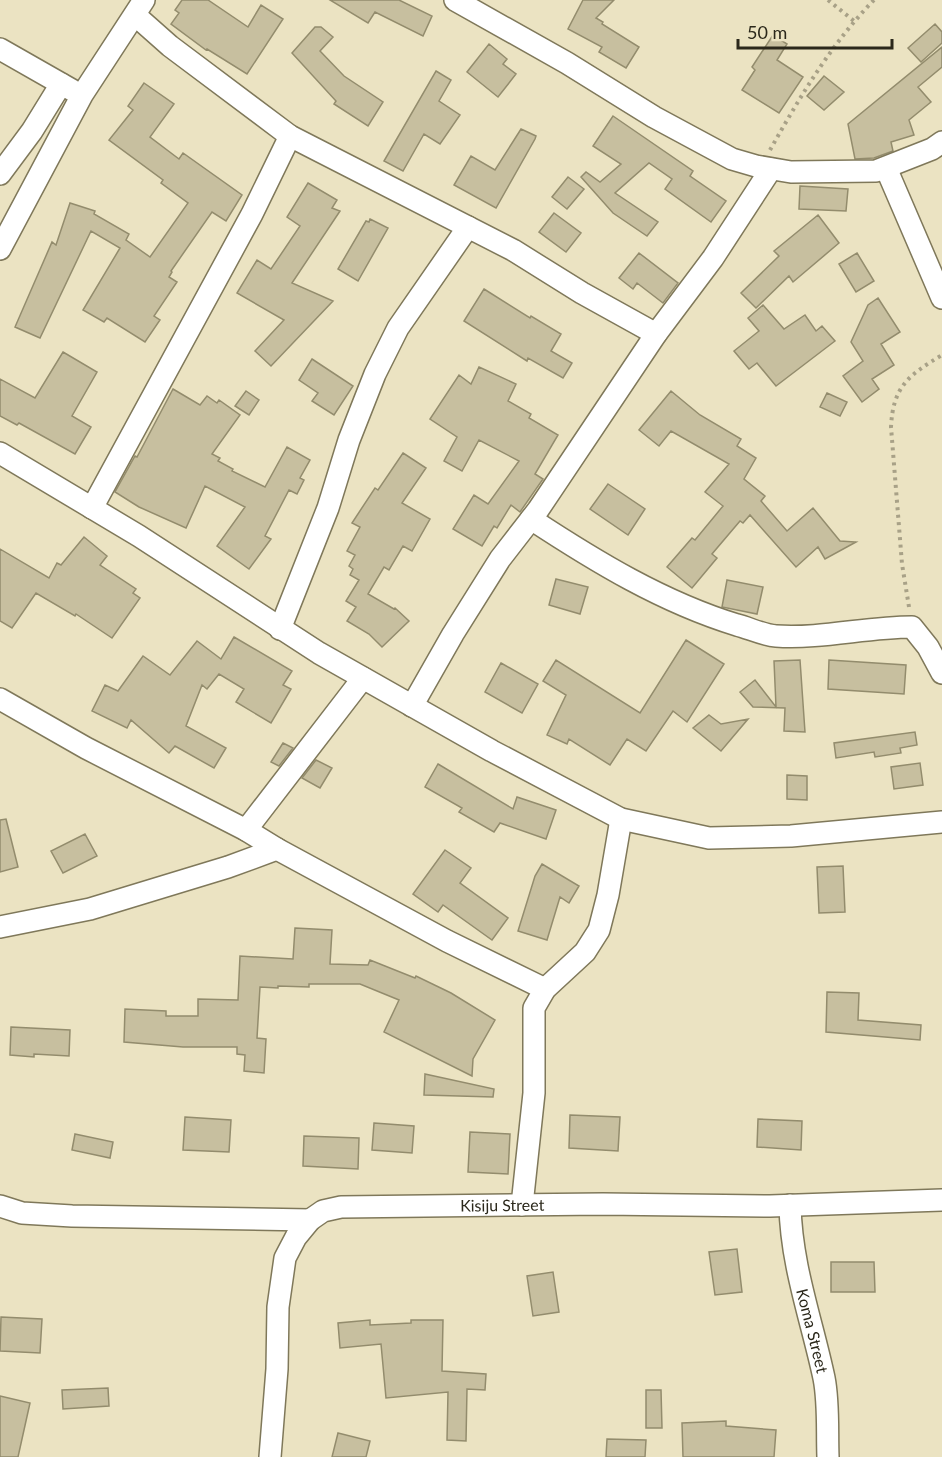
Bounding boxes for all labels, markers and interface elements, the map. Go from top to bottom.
scale bar [738,12,892,50]
text: 50 m [747,21,787,43]
street label: Kisiju Street [460,1195,545,1215]
street label: Koma Street [793,1286,833,1375]

